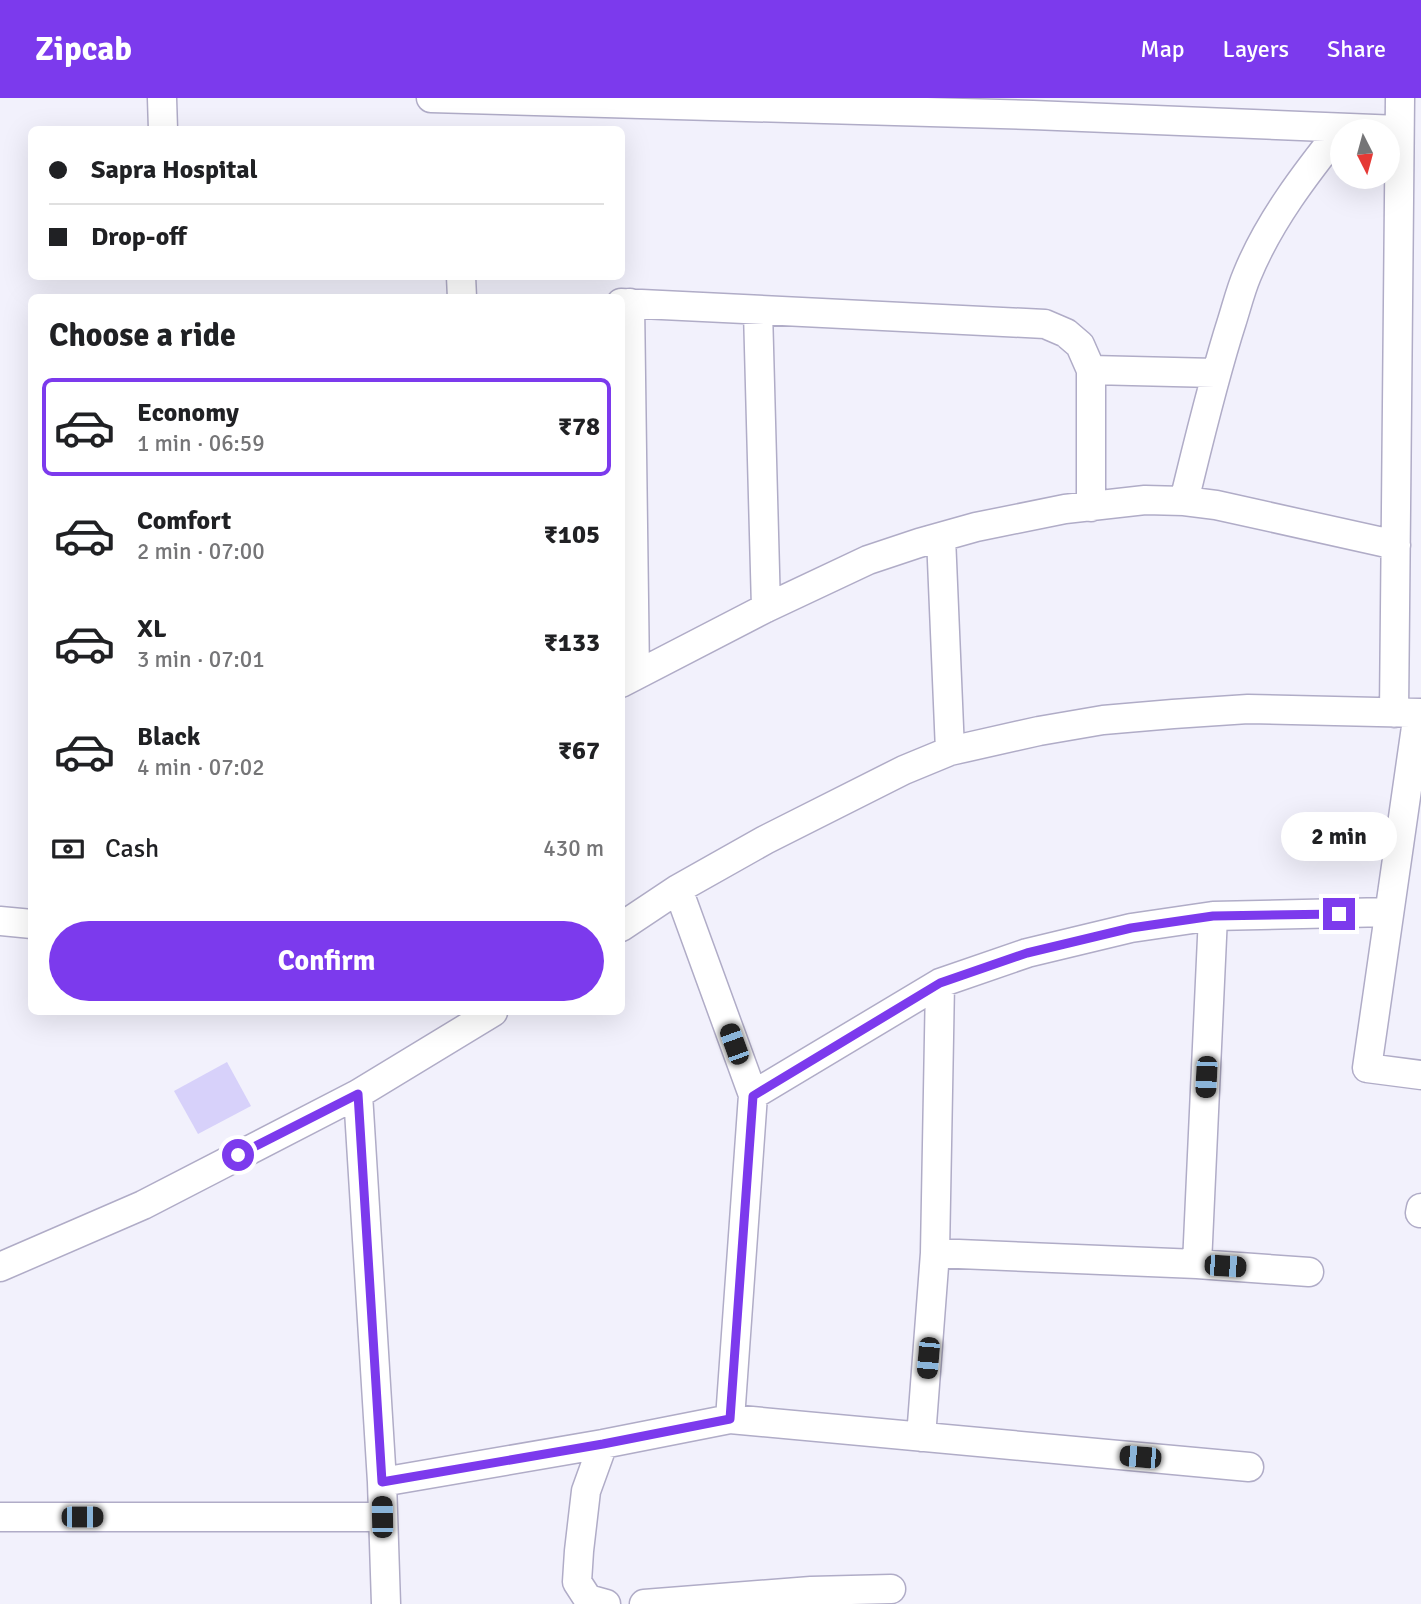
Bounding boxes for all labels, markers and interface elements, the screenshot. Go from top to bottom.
text: Zipcab [35,29,132,70]
text: Map [1140,34,1185,64]
text: Layers [1223,34,1289,64]
text: Share [1327,34,1386,64]
north arrow [1330,119,1400,189]
map controls [1330,119,1400,189]
text: Sapra Hospital [91,154,258,186]
text: Drop-off [91,221,187,253]
text: Choose a ride [49,316,236,355]
icon: car [53,396,116,459]
text: Economy [137,397,239,429]
text: ₹78 [558,411,600,443]
text: 1 min · 06:59 [137,429,265,458]
icon: car [53,504,116,567]
text: Comfort [137,505,231,537]
text: ₹105 [544,519,600,551]
text: 2 min · 07:00 [137,537,265,566]
icon: car [53,612,116,675]
text: XL [137,613,167,645]
text: ₹133 [544,627,600,659]
text: 3 min · 07:01 [137,645,265,674]
icon: car [53,720,116,783]
text: Black [137,721,200,753]
text: ₹67 [558,735,600,767]
text: 4 min · 07:02 [137,753,265,782]
callout: 2 min [1281,812,1397,862]
text: 2 min [1311,822,1367,851]
icon: cash [49,830,87,868]
text: Cash [105,833,159,865]
text: 430 m [543,834,604,863]
route end [1323,898,1355,930]
button: Confirm [49,921,604,1001]
car [717,1021,752,1067]
car [1195,1055,1218,1099]
route start [222,1139,254,1171]
car [1204,1254,1247,1278]
car [916,1336,941,1380]
car [1119,1445,1162,1469]
car [372,1496,393,1538]
car [62,1507,104,1528]

